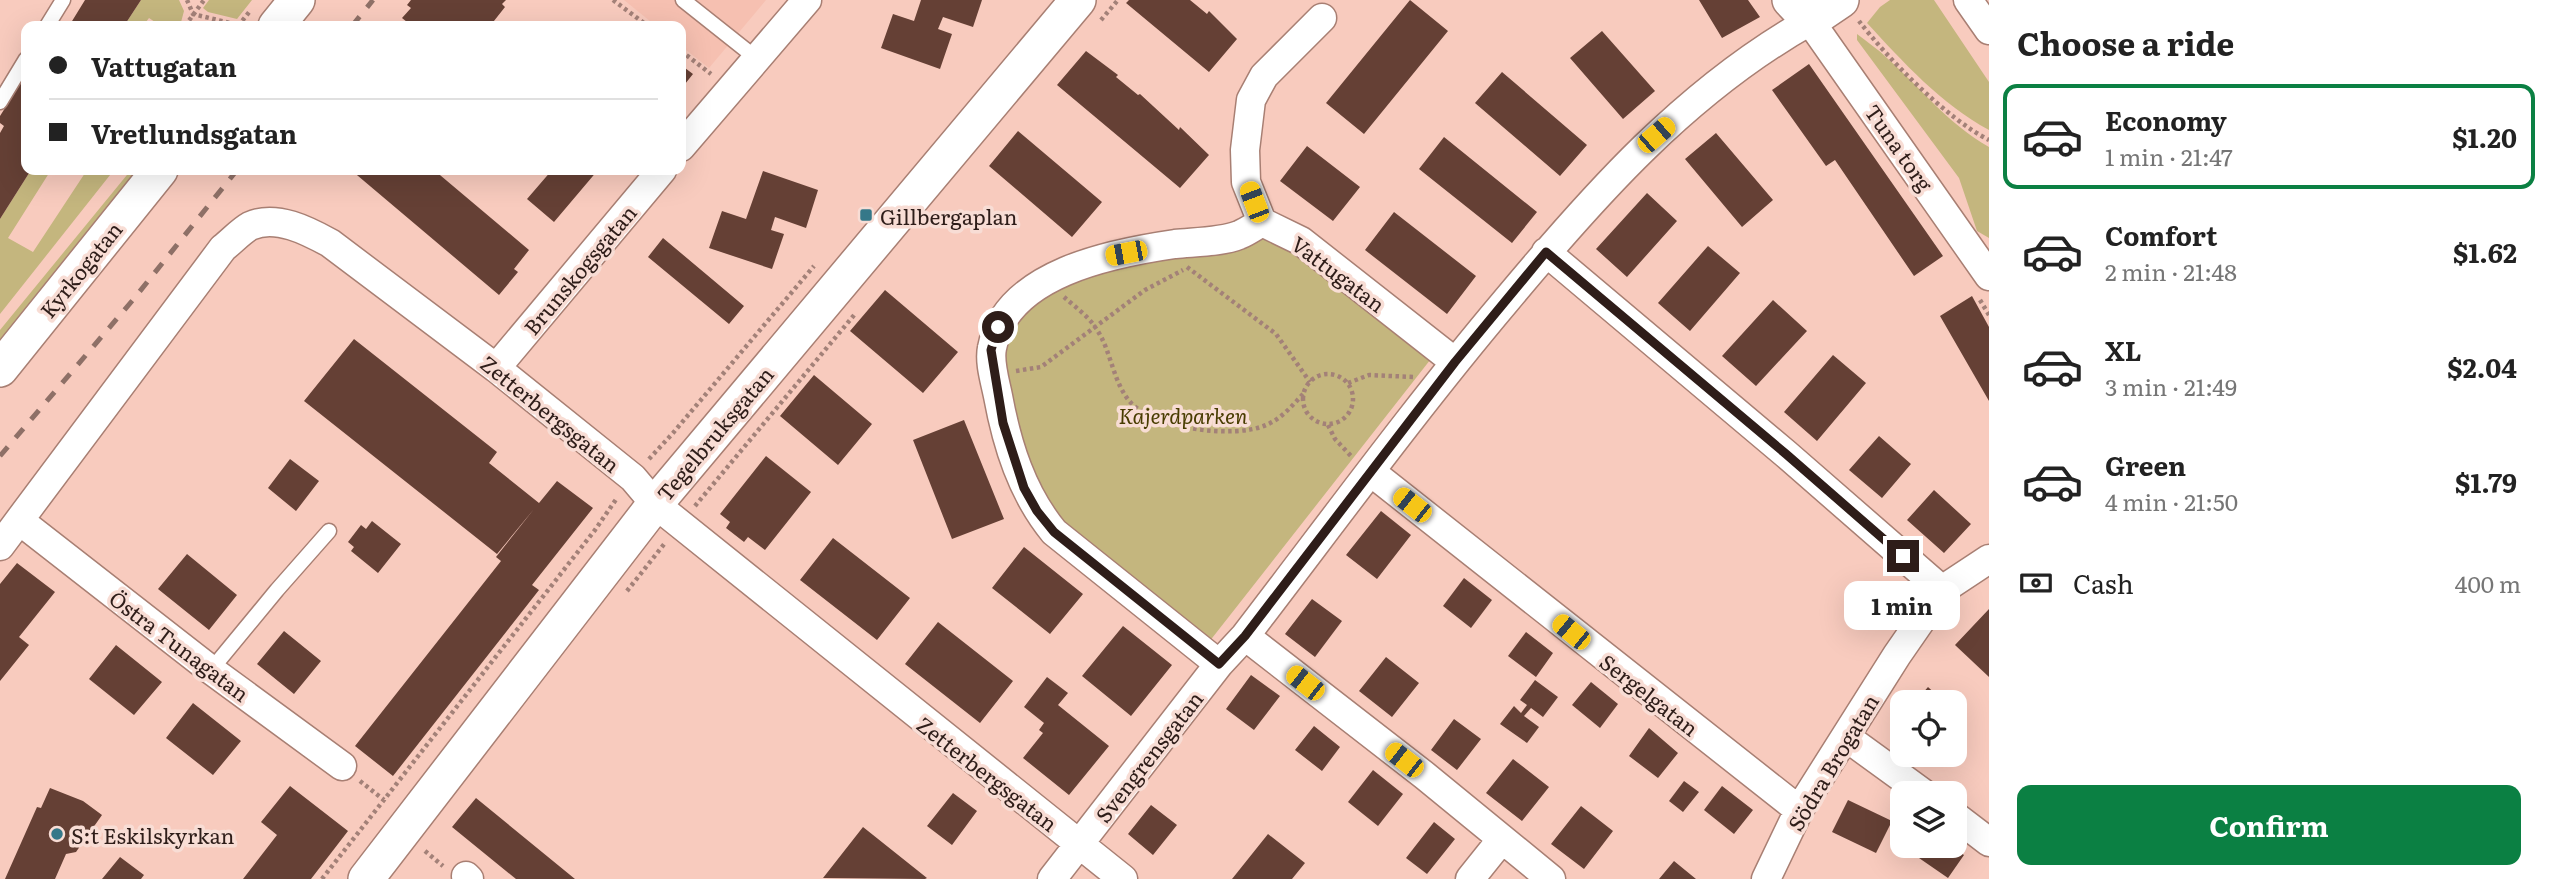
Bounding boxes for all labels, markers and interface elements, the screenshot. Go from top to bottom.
text: Choose a ride [2017,18,2234,66]
text: Vattugatan [91,46,237,85]
street label: Tuna torg [1859,97,1942,197]
text: Economy [2105,100,2227,139]
icon: car [2021,105,2084,168]
text: Vretlundsgatan [91,113,297,152]
car [1634,113,1679,157]
text: $1.20 [2452,117,2517,156]
text: 1 min · 21:47 [2105,139,2233,173]
car [1237,179,1272,225]
street label: Brunskogsgatan [515,197,643,341]
place label: Gillbergaplan [880,200,1018,231]
marker: Gillbergaplan [858,207,874,223]
street label: Kyrkogatan [31,214,129,324]
text: Comfort [2105,215,2217,254]
icon: car [2021,220,2084,283]
street label: Vattugatan [1286,227,1392,319]
text: $1.62 [2453,232,2517,271]
car [1104,239,1149,267]
text: 2 min · 21:48 [2105,254,2237,288]
route start [982,311,1014,343]
text: XL [2105,330,2142,369]
icon: car [2021,335,2084,398]
street label: Zetterbergsgatan [475,347,627,479]
text: $2.04 [2447,347,2517,386]
street label: Tegelbruksgatan [648,359,780,507]
text: 3 min · 21:49 [2105,369,2237,403]
park label: Kajerdparken [1119,399,1248,430]
text: Green [2105,445,2186,484]
icon: car [2021,450,2084,513]
text: $1.79 [2455,462,2517,501]
car [1389,484,1436,526]
text: 4 min · 21:50 [2105,484,2238,518]
route end [1887,540,1919,572]
text: Cash [2073,563,2134,602]
icon: cash [2017,564,2055,602]
text: 400 m [2455,566,2521,600]
callout: 1 min [1845,580,1961,630]
street label: Östra Tunagatan [104,582,256,708]
text: 1 min [1871,588,1933,622]
car [1549,611,1594,653]
street label: Sergelgatan [1594,646,1706,742]
car [1282,662,1329,704]
street label: Svengrensgatan [1087,684,1209,828]
street label: Södra Brogatan [1779,688,1885,836]
map controls [1890,690,1967,858]
button: locate [1890,690,1967,767]
street label: Zetterbergsgatan [911,708,1065,838]
car [1381,739,1428,781]
button: layers [1890,781,1967,858]
button: Confirm [2017,785,2521,865]
place label: S:t Eskilskyrkan [71,819,235,850]
marker: S:t Eskilskyrkan [49,826,65,842]

